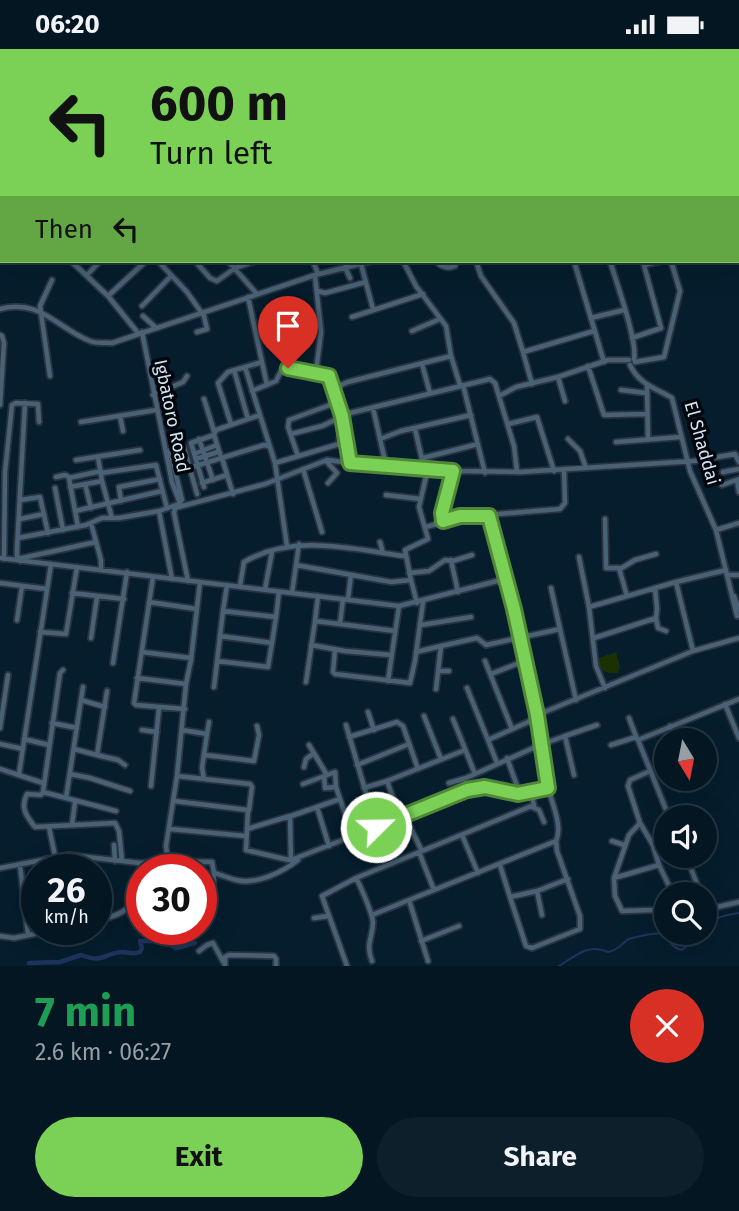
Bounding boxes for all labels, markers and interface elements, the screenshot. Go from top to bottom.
text: 06:20 [35,9,100,40]
text: 600 m [150,74,288,133]
icon: left [35,77,126,168]
text: Turn left [150,134,272,172]
icon: left [107,210,145,248]
text: Then [35,214,93,245]
pin [258,296,318,368]
icon: arrive [269,307,307,345]
street label: Igbatoro Road [149,358,195,474]
street label: El Shaddai [680,399,724,487]
north arrow [654,728,718,791]
map controls [654,728,717,945]
position arrow [339,790,413,864]
button: sound [654,805,717,868]
speed limit sign: 30 [126,854,217,945]
text: 26 [48,869,85,911]
button: search [654,882,717,945]
text: km/h [44,906,89,928]
text: 7 min [35,987,136,1037]
button: close [630,989,704,1063]
text: 2.6 km · 06:27 [35,1038,171,1066]
button: Exit [35,1117,363,1197]
button: Share [377,1117,704,1197]

